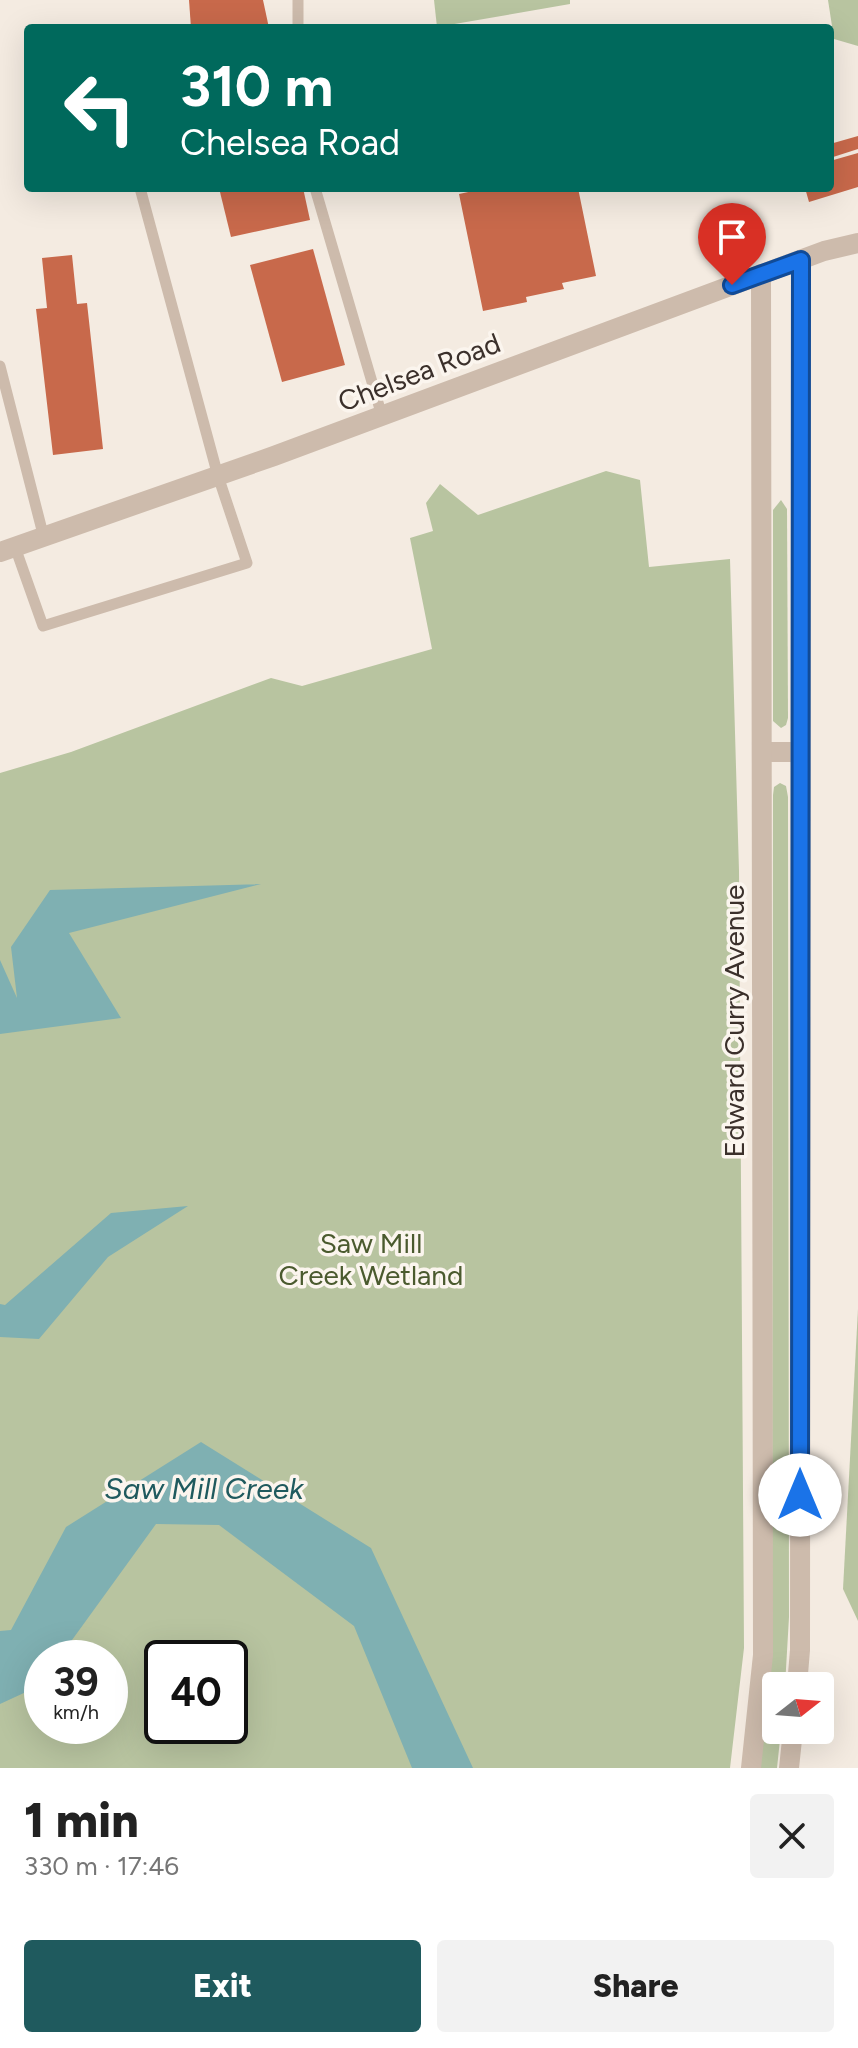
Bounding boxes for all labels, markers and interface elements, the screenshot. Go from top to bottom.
text: 310 m [180,53,333,120]
icon: left [48,56,152,160]
text: Chelsea Road [180,121,400,164]
pin [698,203,766,285]
icon: arrive [710,215,754,259]
street label: Chelsea Road [333,325,505,419]
street label: Edward Curry Avenue [717,885,751,1157]
park label: Saw Mill Creek Wetland [279,1226,463,1292]
position arrow [758,1453,842,1537]
water label: Saw Mill Creek [104,1470,305,1507]
speed limit sign: 40 [144,1640,248,1744]
text: 39 [53,1658,99,1706]
north arrow [762,1672,834,1744]
map controls [762,1672,834,1744]
text: km/h [53,1700,99,1724]
text: 1 min [24,1791,139,1849]
button: close [750,1794,834,1878]
text: 330 m · 17:46 [24,1850,179,1882]
button: Exit [24,1940,421,2032]
button: Share [437,1940,834,2032]

